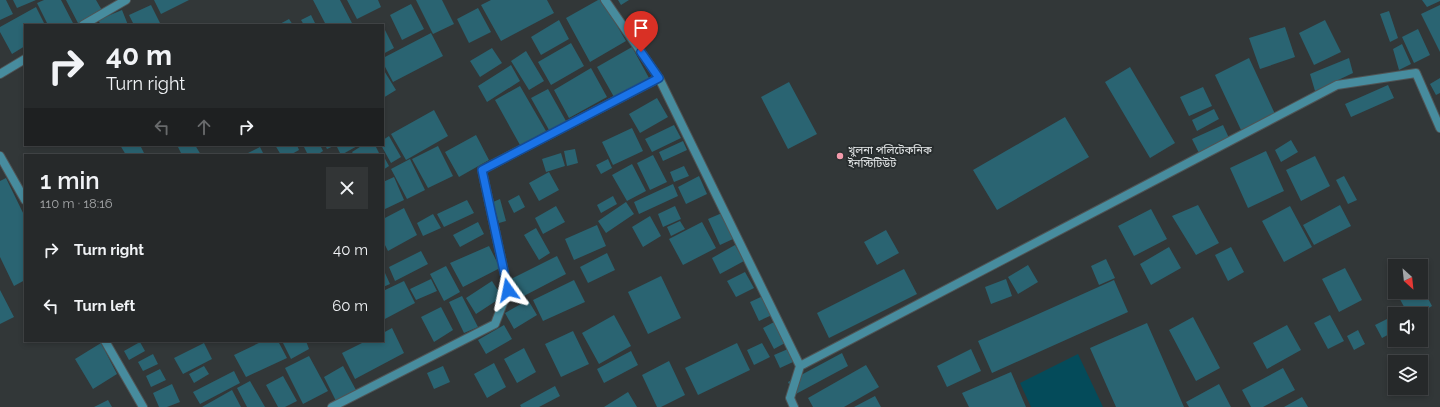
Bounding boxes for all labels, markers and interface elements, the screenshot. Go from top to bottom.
pin [624,11,658,52]
icon: arrive [630,17,652,39]
text: 40 m [106,39,172,72]
icon: right [40,40,92,92]
text: Turn right [106,73,185,94]
icon: left [151,116,173,138]
icon: ahead [193,116,215,138]
icon: right [235,116,257,138]
place label: খুলনা পলিটেকনিক ইনস্টিটিউট [847,144,932,170]
marker: খুলনা পলিটেকনিক ইনস্টিটিউট [835,151,845,161]
text: 1 min [40,166,100,195]
button: close [326,167,368,209]
text: 110 m · 18:16 [40,196,113,211]
icon: right [40,239,62,261]
text: Turn right [74,241,144,259]
text: 40 m [333,241,368,259]
north arrow [1388,259,1428,299]
map controls [1388,259,1428,395]
position arrow [487,269,529,311]
icon: left [40,295,62,317]
text: Turn left [74,297,135,315]
text: 60 m [332,297,368,315]
button: sound [1388,307,1428,347]
button: layers [1388,355,1428,395]

